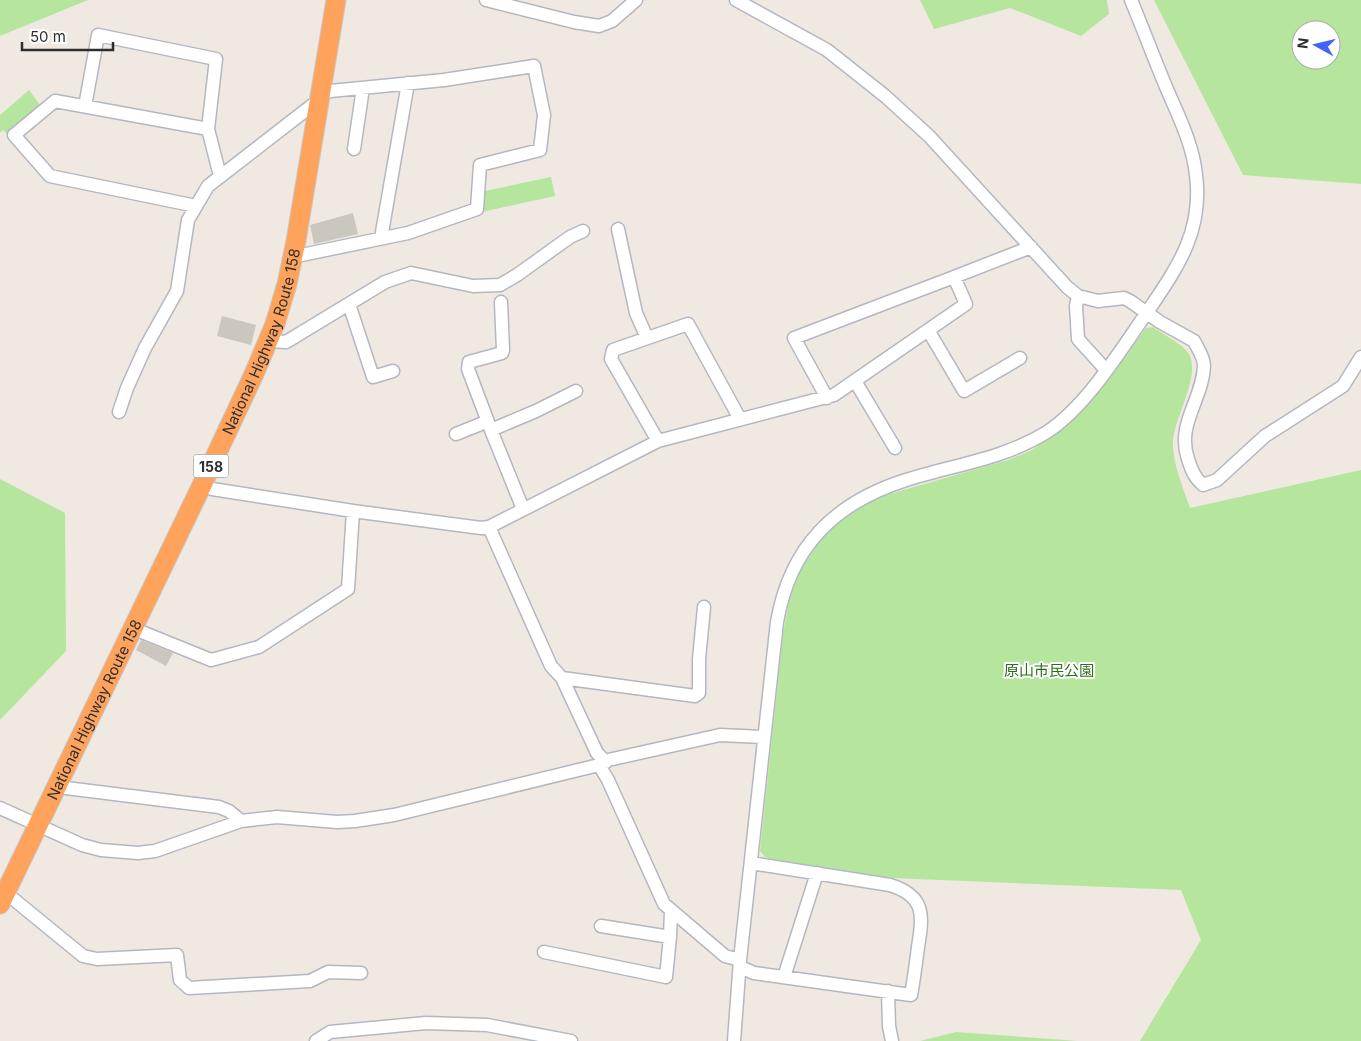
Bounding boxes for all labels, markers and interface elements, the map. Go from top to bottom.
scale bar [22,20,114,52]
north arrow [1291,20,1341,70]
text: 50 m [30,27,66,46]
text: N [1293,37,1312,50]
street label: National Highway Route 158 [218,247,304,438]
road number: 158 [194,454,228,478]
street label: National Highway Route 158 [42,616,145,803]
park label: 原山市民公園 [1004,661,1094,680]

